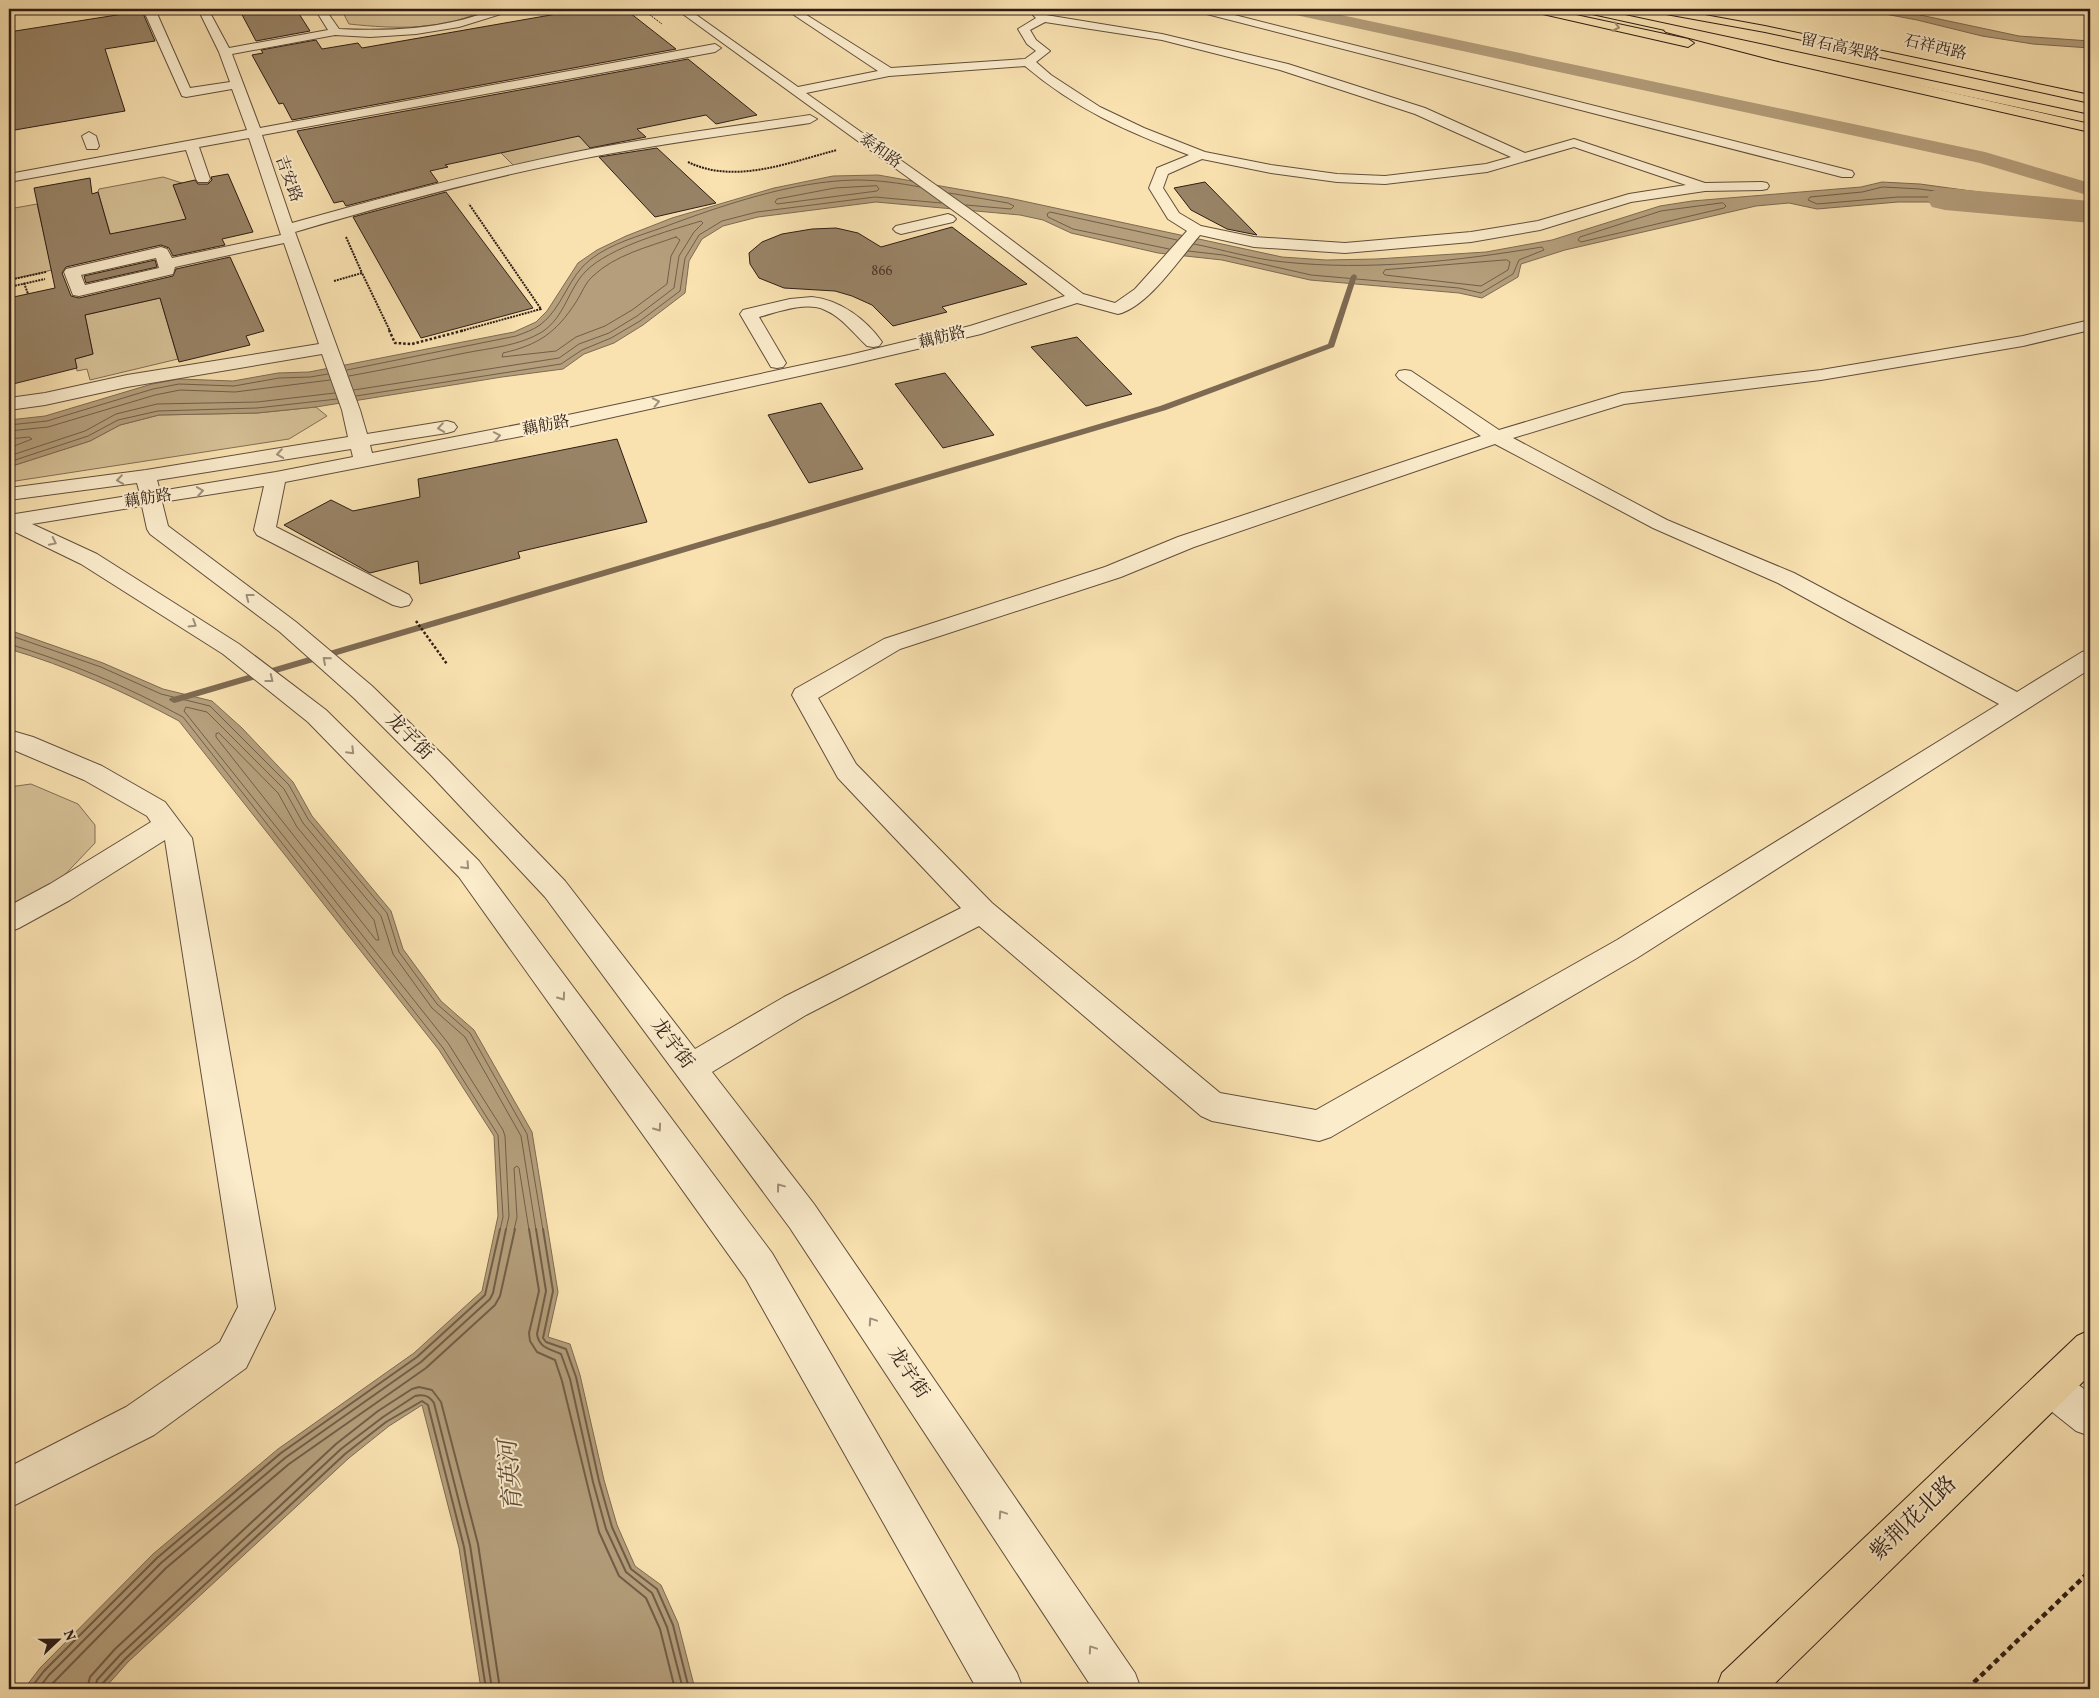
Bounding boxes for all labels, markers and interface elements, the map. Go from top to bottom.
one-way arrow [1611,21,1620,32]
street label: 留石高架路 [1799,29,1881,67]
street label: 石祥西路 [1901,30,1969,66]
street label: 泰和路 [854,128,906,174]
street label: 吉安路 [269,153,307,205]
house number: 866 [871,262,893,281]
street label: 藕舫路 [916,322,968,354]
one-way arrow [652,397,661,408]
street label: 藕舫路 [520,411,572,441]
one-way arrow [436,423,445,433]
one-way arrow [493,431,502,441]
one-way arrow [276,449,285,459]
one-way arrow [115,474,124,484]
street label: 藕舫路 [123,484,173,514]
one-way arrow [195,486,204,496]
one-way arrow [48,536,57,546]
one-way arrow [246,595,255,603]
one-way arrow [187,618,196,627]
one-way arrow [322,657,331,666]
one-way arrow [264,674,273,682]
street label: 龙宇街 [380,708,438,766]
one-way arrow [345,745,354,754]
one-way arrow [460,861,469,870]
one-way arrow [556,991,565,1001]
street label: 龙宇街 [644,1013,700,1075]
one-way arrow [652,1122,661,1132]
one-way arrow [777,1183,786,1193]
one-way arrow [869,1317,879,1326]
street label: 龙宇街 [881,1342,935,1404]
water label: 育英河 [492,1435,532,1513]
street label: 紫荆花北路 [1864,1470,1964,1568]
one-way arrow [999,1510,1008,1519]
north arrow [32,1616,82,1666]
text: N [58,1627,79,1644]
one-way arrow [1089,1645,1098,1654]

